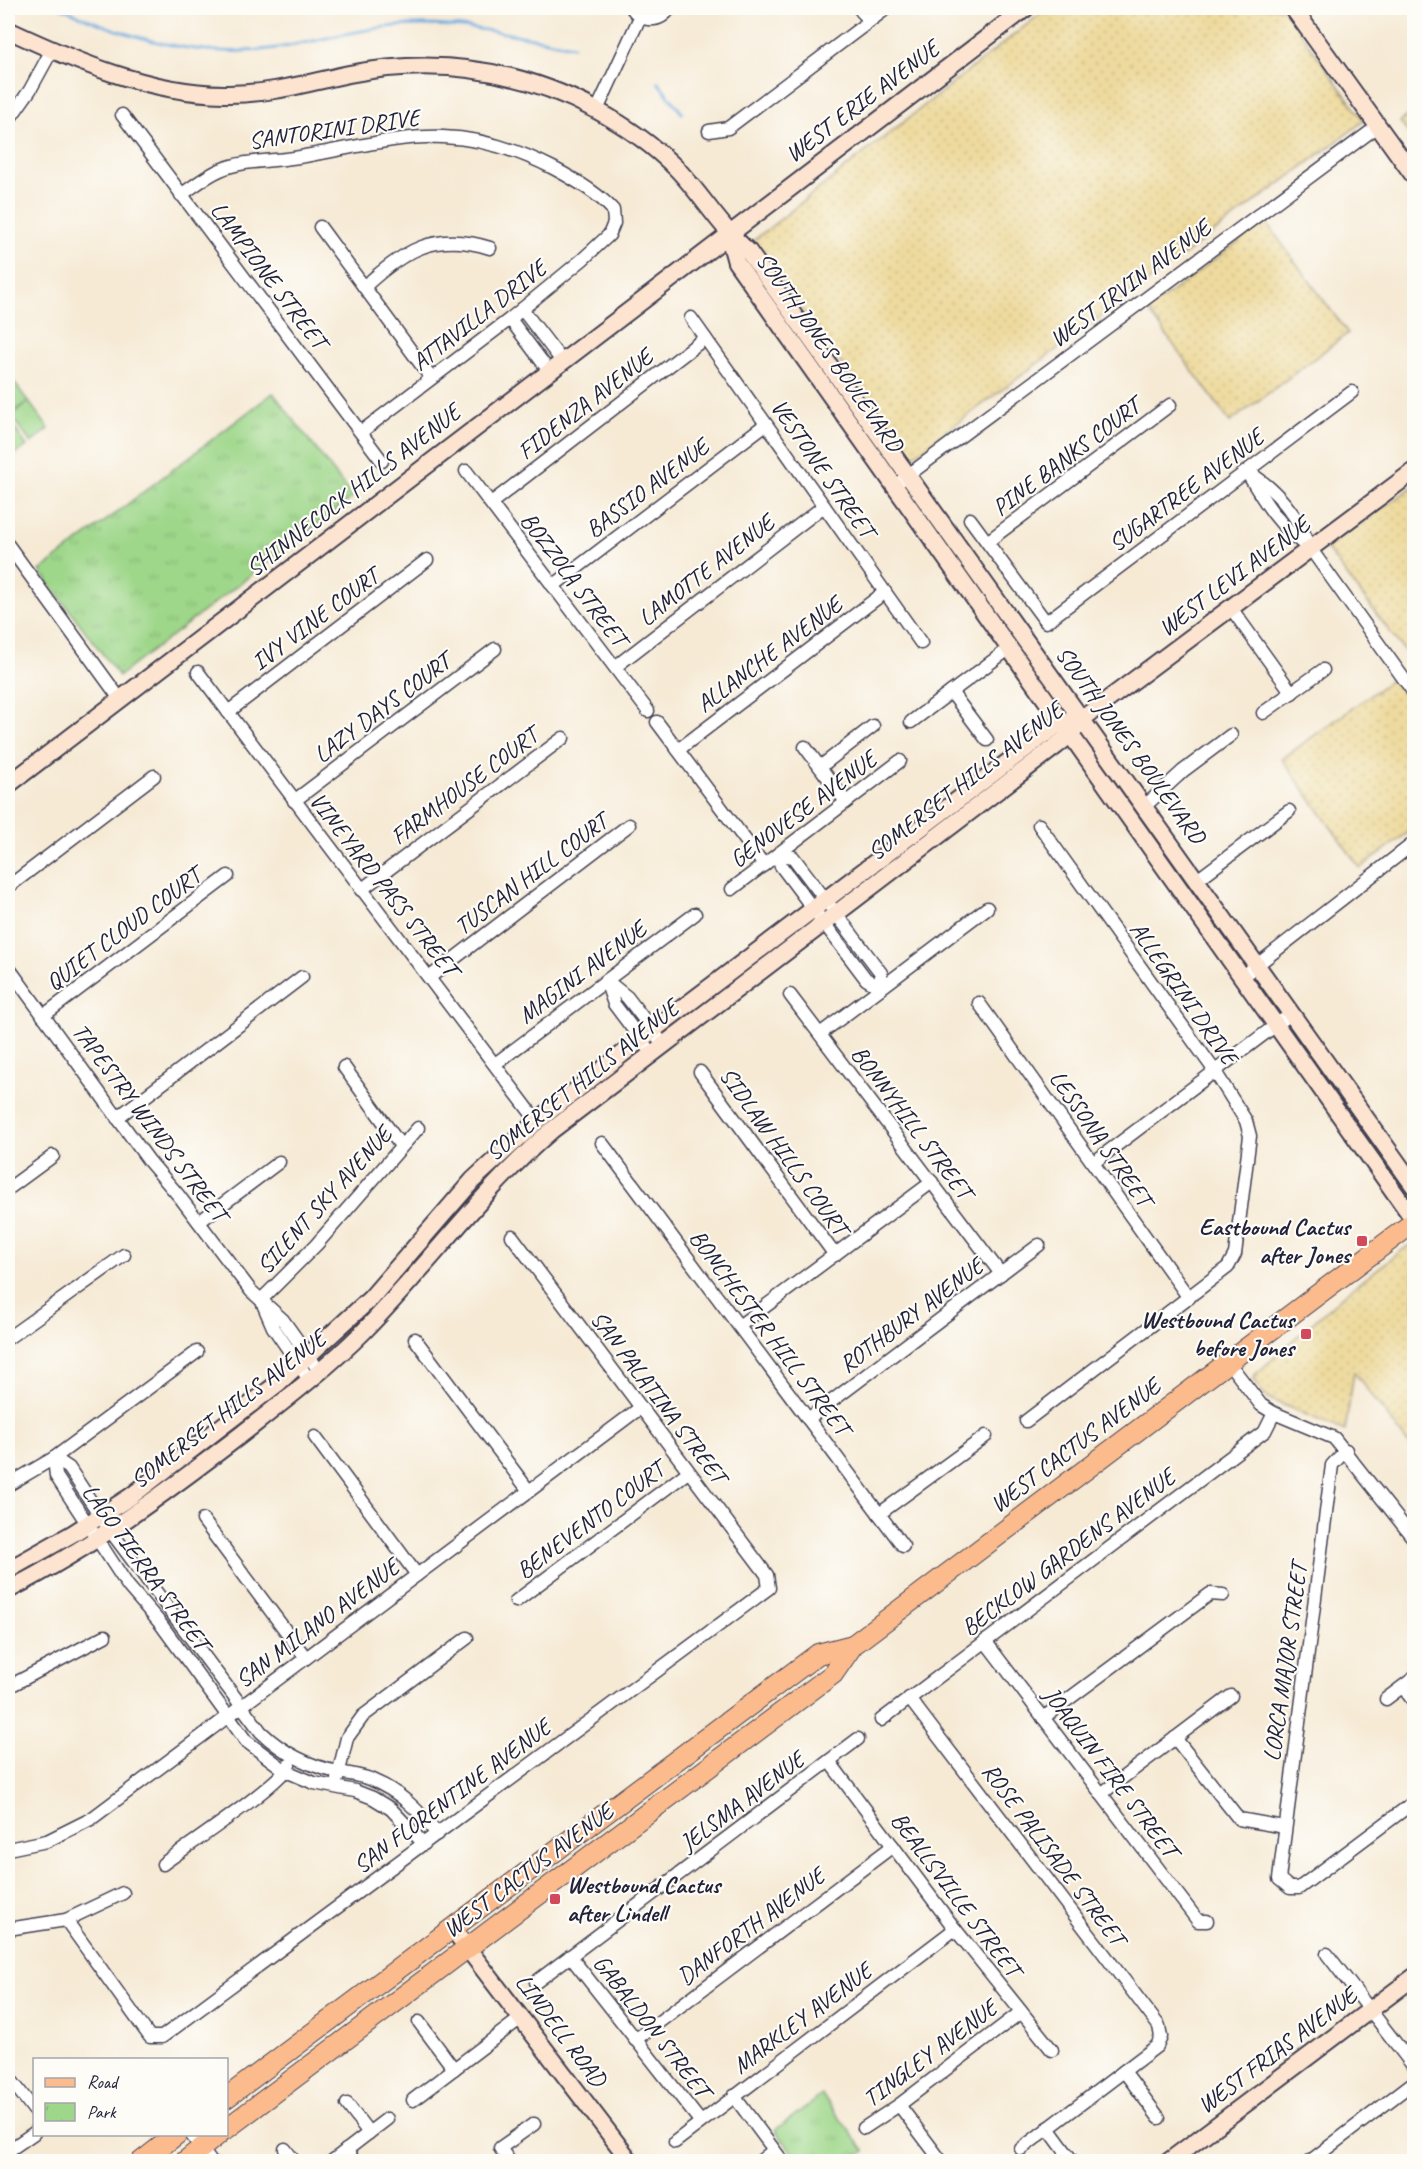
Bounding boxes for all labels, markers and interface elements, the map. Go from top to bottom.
street label: WEST ERIE AVENUE [779,32,947,169]
street label: SANTORINI DRIVE [247,102,424,156]
street label: LAMPIONE STREET [204,196,338,359]
street label: WEST IRVIN AVENUE [1043,211,1219,353]
street label: SOUTH JONES BOULEVARD [750,246,911,459]
street label: ATTAVILLA DRIVE [406,251,555,377]
street label: FIDENZA AVENUE [511,340,661,466]
street label: PINE BANKS COURT [986,388,1151,522]
street label: VESTONE STREET [764,393,885,548]
street label: SHINNECOCK HILLS AVENUE [240,395,468,583]
street label: SUGARTREE AVENUE [1102,420,1272,558]
street label: BASSIO AVENUE [579,430,717,544]
street label: BOZZOLA STREET [514,506,638,657]
street label: LAMOTTE AVENUE [632,506,783,632]
street label: WEST LEVI AVENUE [1152,507,1318,643]
street label: IVY VINE COURT [245,558,389,677]
street label: ALLANCHE AVENUE [690,587,851,719]
street label: SOUTH JONES BOULEVARD [1049,640,1214,851]
street label: LAZY DAYS COURT [308,643,461,769]
street label: SOMERSET HILLS AVENUE [861,694,1071,867]
street label: FARMHOUSE COURT [384,717,548,851]
street label: GENOVESE AVENUE [724,742,885,874]
street label: VINEYARD PASS STREET [303,786,469,987]
street label: TUSCAN HILL COURT [448,804,618,941]
street label: QUIET CLOUD COURT [40,857,211,997]
street label: MAGINI AVENUE [512,912,655,1030]
street label: ALLEGRINI DRIVE [1124,916,1246,1073]
street label: SOMERSET HILLS AVENUE [479,991,687,1167]
street label: TAPESTRY WINDS STREET [66,1017,238,1232]
street label: BONNYHILL STREET [845,1040,983,1209]
street label: SIDLAW HILLS COURT [713,1061,858,1246]
street label: LESSONA STREET [1043,1064,1162,1217]
street label: SILENT SKY AVENUE [250,1118,400,1280]
place label: Eastbound Cactus after Jones [1199,1212,1353,1270]
street label: BONCHESTER HILL STREET [683,1223,861,1445]
marker: Eastbound Cactus after Jones [1355,1234,1369,1248]
street label: ROTHBURY AVENUE [833,1249,991,1379]
street label: SAN PALATINA STREET [584,1305,737,1493]
place label: Westbound Cactus before Jones [1141,1305,1297,1363]
street label: SOMERSET HILLS AVENUE [124,1322,334,1495]
marker: Westbound Cactus before Jones [1299,1327,1313,1341]
street label: WEST CACTUS AVENUE [984,1369,1169,1519]
street label: BENEVENTO COURT [510,1451,675,1585]
street label: BECKLOW GARDENS AVENUE [955,1460,1183,1642]
street label: LAGO TIERRA STREET [76,1478,220,1661]
street label: SAN MILANO AVENUE [229,1550,407,1694]
street label: LORCA MAJOR STREET [1256,1556,1314,1763]
street label: JOAQUIN FIRE STREET [1036,1680,1189,1868]
street label: SAN FLORENTINE AVENUE [347,1710,559,1880]
street label: JELSMA AVENUE [673,1743,813,1858]
street label: ROSE PALISADE STREET [976,1757,1135,1955]
street label: WEST CACTUS AVENUE [437,1794,622,1944]
street label: BEALLSVILLE STREET [884,1806,1031,1987]
street label: DANFORTH AVENUE [671,1859,833,1991]
place label: Westbound Cactus after Lindell [567,1870,723,1928]
marker: Westbound Cactus after Lindell [548,1892,562,1906]
street label: GABALDON STREET [587,1949,721,2108]
street label: MARKLEY AVENUE [726,1954,880,2080]
street label: LINDELL ROAD [509,1968,614,2094]
street label: WEST FRIAS AVENUE [1191,1978,1365,2120]
street label: TINGLEY AVENUE [857,1991,1005,2113]
legend [33,2058,228,2136]
text: Road [87,2071,120,2093]
text: Park [87,2101,117,2123]

